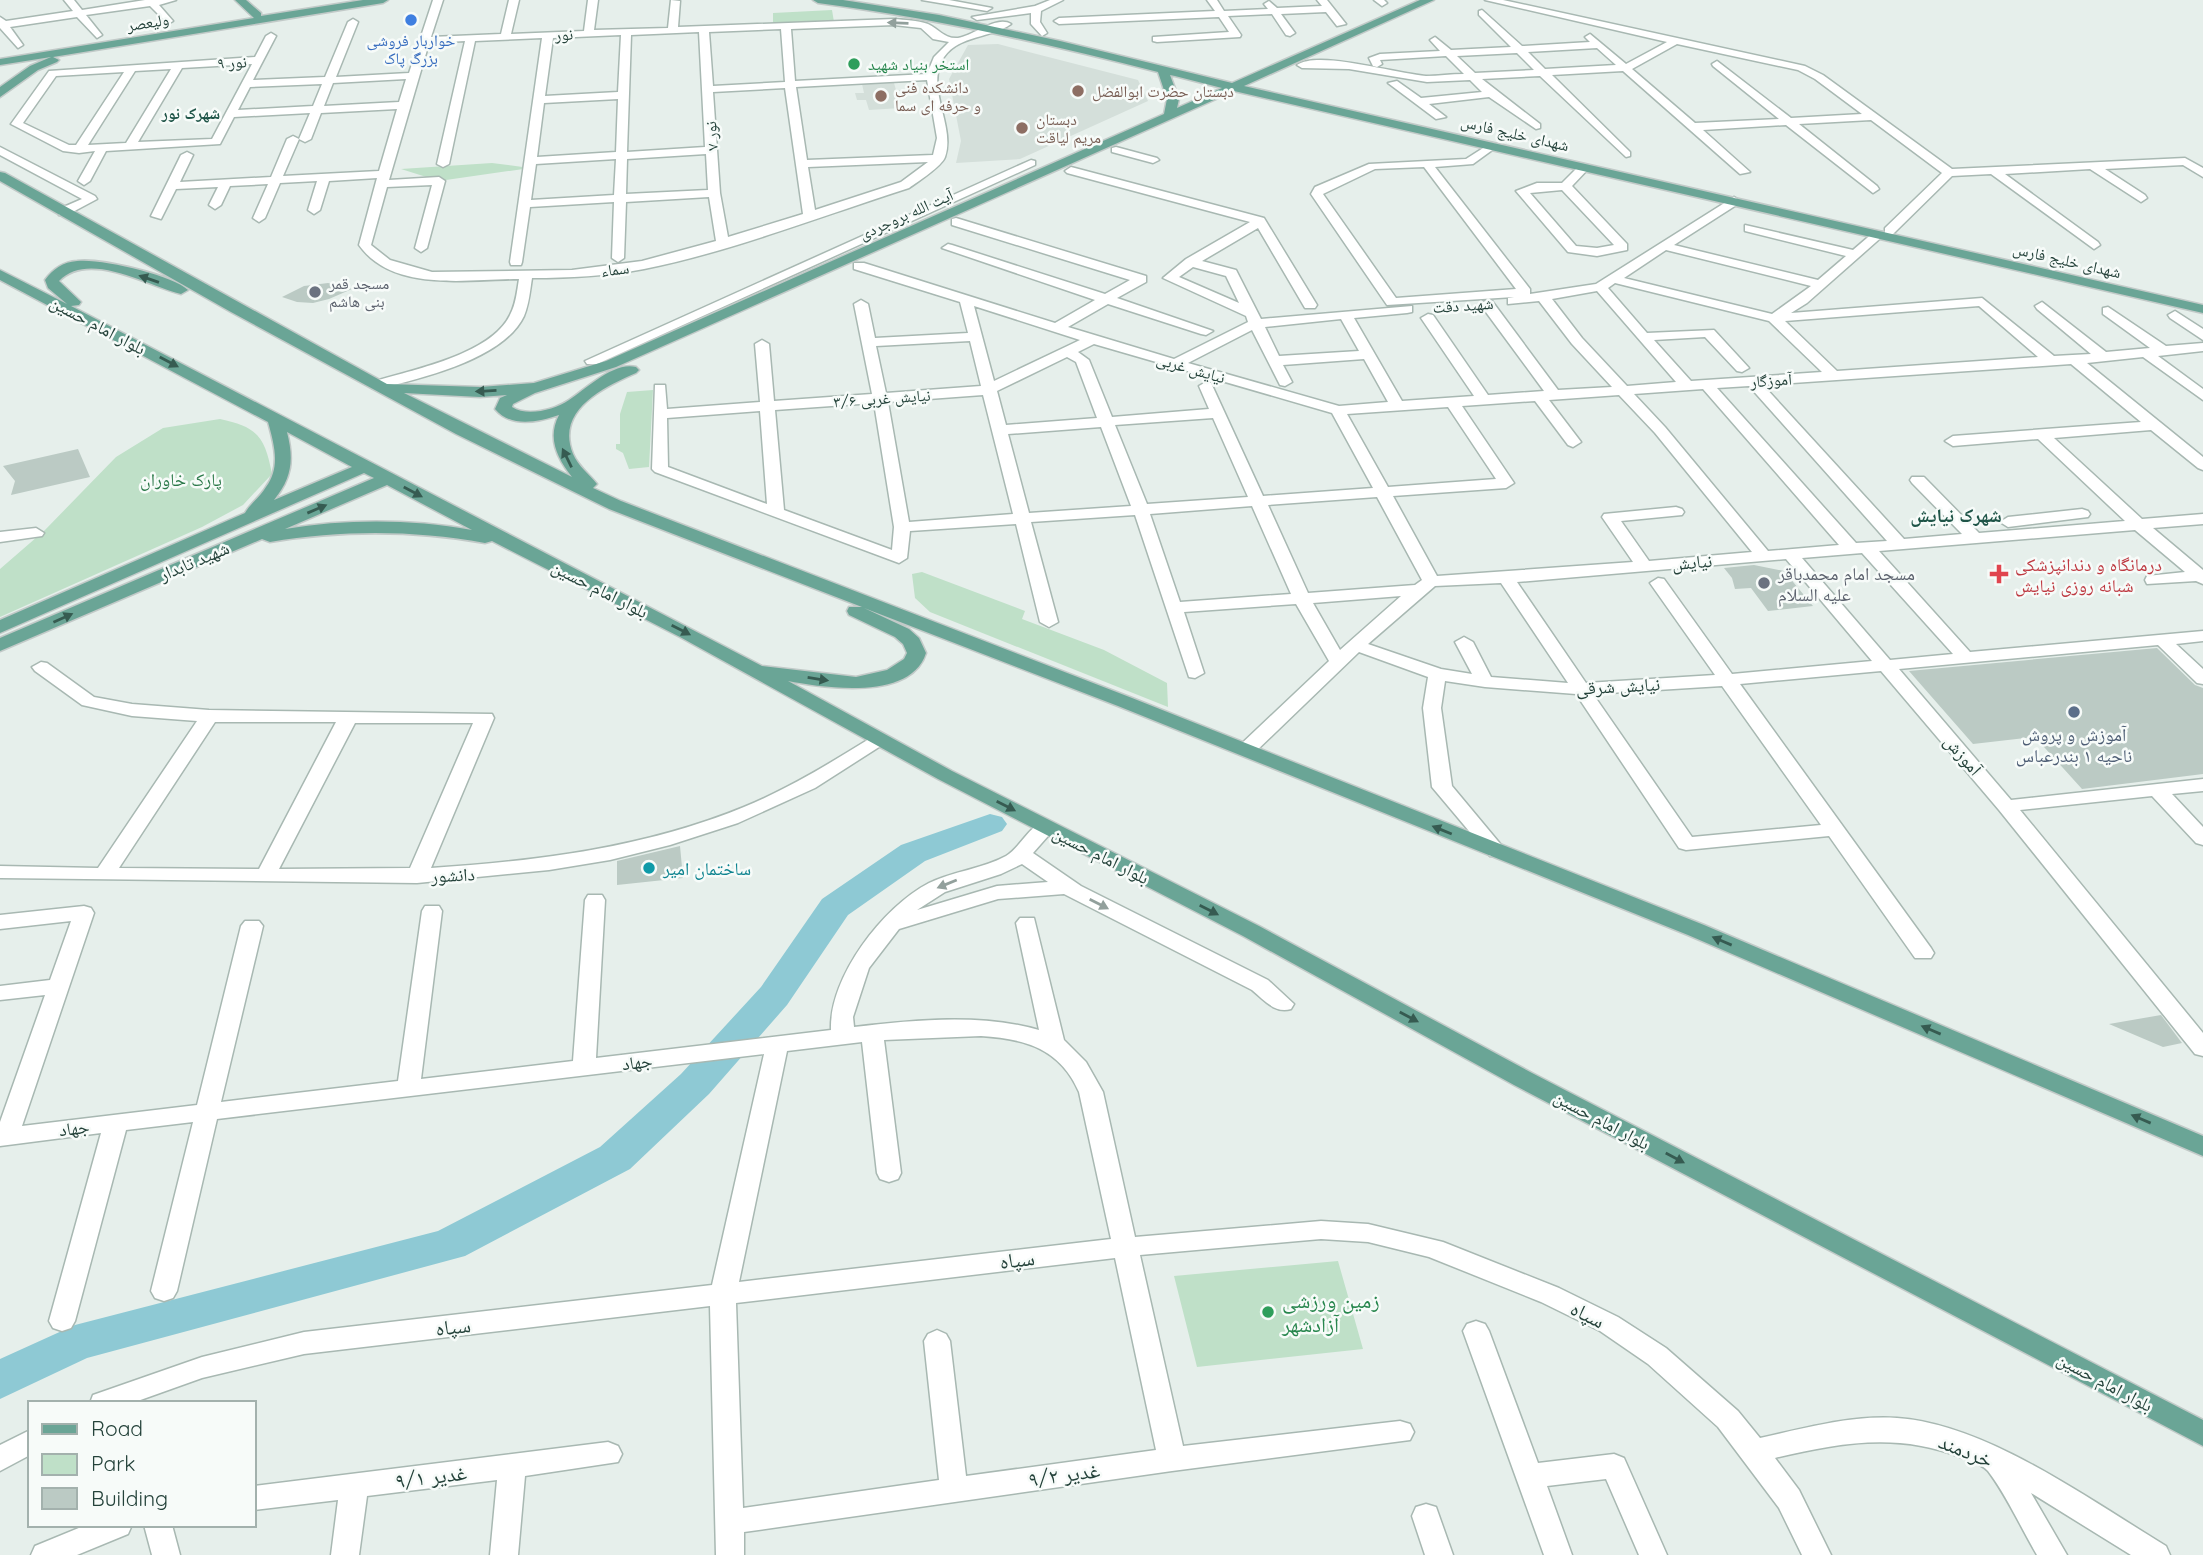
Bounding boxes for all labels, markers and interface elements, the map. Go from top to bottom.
street label: ولیعصر [125,9,170,35]
marker: خواربار فروشی بزرگ پاک [403,12,419,28]
one-way arrow [887,17,909,28]
street label: نور [553,24,574,45]
place label: خواربار فروشی بزرگ پاک [367,30,455,68]
street label: نور ۹ [217,51,247,73]
place label: استخر بنیاد شهید [868,54,969,74]
marker: استخر بنیاد شهید [846,56,862,72]
place label: دانشکده فنی و حرفه ای سما [895,77,981,116]
place label: دبستان حضرت ابوالفضل [1092,81,1234,102]
marker: دبستان حضرت ابوالفضل [1070,83,1086,99]
marker: دانشکده فنی و حرفه ای سما [873,88,889,104]
district label: شهرک نور [161,103,220,123]
place label: دبستان مریم لیاقت [1036,109,1101,148]
street label: شهدای خلیج فارس [1459,111,1571,156]
marker: دبستان مریم لیاقت [1014,120,1030,136]
street label: نور ۷ [700,121,722,151]
street label: آیت الله بروجردی [856,184,957,245]
street label: شهدای خلیج فارس [2011,238,2123,283]
street label: سماء [600,257,630,281]
one-way arrow [138,273,159,284]
place label: مسجد قمر بنی هاشم [328,273,389,312]
marker: مسجد قمر بنی هاشم [307,284,323,300]
street label: بلوار امام حسین [46,290,150,361]
street label: شهید دقت [1432,293,1494,317]
street label: نیایش غربی [1154,349,1228,388]
one-way arrow [159,356,179,368]
street label: آموزگار [1749,369,1793,391]
street label: نیایش غربی ۳/۶ [833,385,931,412]
one-way arrow [475,386,497,397]
one-way arrow [561,448,572,468]
park label: پارک خاوران [140,468,222,491]
one-way arrow [404,485,424,497]
one-way arrow [306,503,327,514]
district label: شهرک نیایش [1910,503,2002,527]
street label: شهید تابدار [154,536,233,586]
street label: نیایش [1671,549,1713,575]
place label: درمانگاه و دندانپزشکی شبانه روزی نیایش [2015,553,2162,597]
street label: بلوار امام حسین [548,555,652,624]
place label: مسجد امام محمدباقر علیه السلام [1777,562,1915,607]
marker: درمانگاه و دندانپزشکی شبانه روزی نیایش [1989,564,2009,584]
marker: مسجد امام محمدباقر علیه السلام [1756,575,1772,591]
one-way arrow [52,612,73,623]
one-way arrow [671,624,690,636]
street label: نیایش شرقی [1575,672,1661,700]
one-way arrow [808,674,830,685]
marker: آموزش و پروش ناحیه ۱ بندرعباس [2066,704,2082,720]
place label: آموزش و پروش ناحیه ۱ بندرعباس [2016,723,2132,767]
street label: آموزش [1939,730,1987,780]
one-way arrow [996,801,1016,812]
street label: بلوار امام حسین [1049,821,1153,890]
one-way arrow [1432,824,1453,835]
place label: ساختمان امیر [662,857,751,880]
marker: ساختمان امیر [641,860,657,876]
street label: دانشور [429,862,476,888]
one-way arrow [936,878,957,889]
one-way arrow [1089,898,1109,909]
one-way arrow [1199,904,1219,915]
one-way arrow [1711,935,1732,946]
one-way arrow [1399,1011,1419,1023]
one-way arrow [1921,1024,1942,1035]
street label: جهاد [621,1049,653,1075]
street label: بلوار امام حسین [1550,1085,1654,1156]
one-way arrow [2130,1114,2151,1125]
street label: جهاد [58,1115,90,1141]
one-way arrow [1665,1153,1685,1164]
street label: سپاه [998,1244,1036,1274]
place label: زمین ورزشی آزادشهر [1281,1287,1380,1337]
street label: سپاه [1566,1294,1610,1334]
marker: زمین ورزشی آزادشهر [1260,1304,1276,1320]
street label: سپاه [434,1311,472,1341]
street label: بلوار امام حسین [2053,1347,2157,1418]
legend [28,1401,256,1527]
text: Road [91,1415,143,1441]
street label: خردمند [1935,1427,1997,1473]
text: Park [91,1450,135,1476]
street label: غدیر ۹/۲ [1027,1456,1102,1492]
street label: غدیر ۹/۱ [394,1459,469,1493]
text: Building [91,1485,168,1511]

